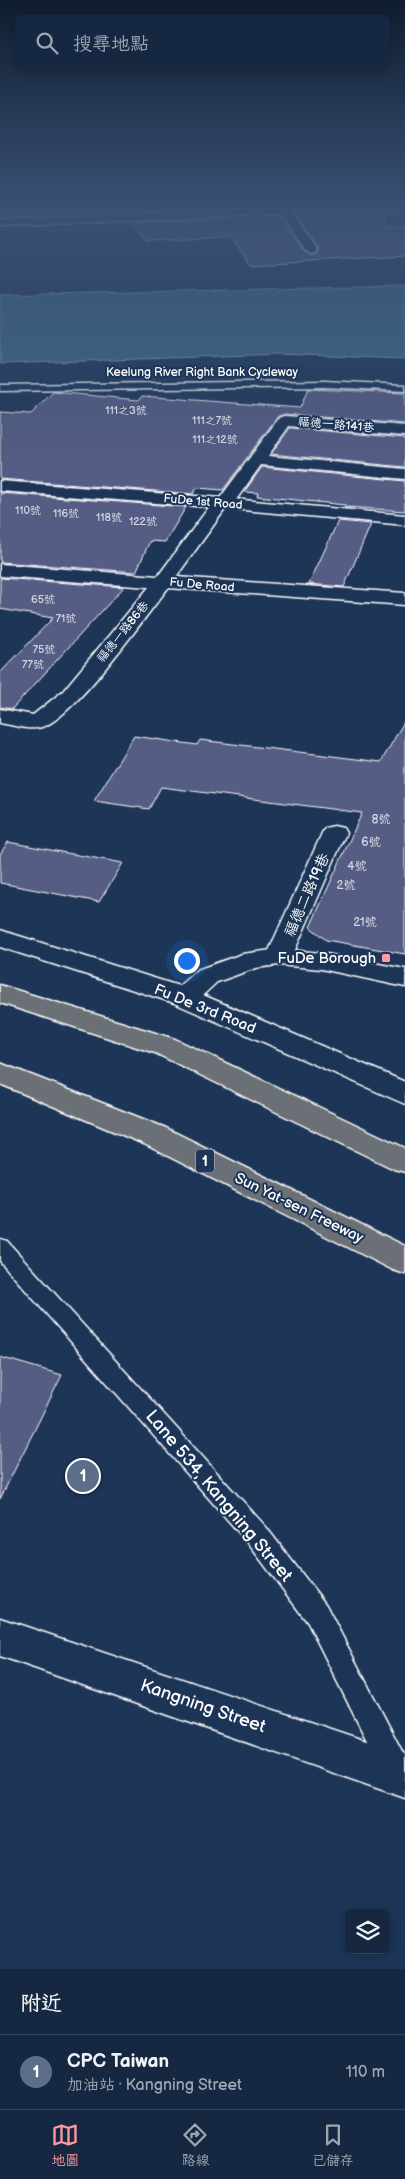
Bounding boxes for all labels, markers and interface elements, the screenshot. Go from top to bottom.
search box [15,15,390,70]
icon: search [33,29,61,57]
text: 搜尋地點 [73,33,149,56]
street label: Keelung River Right Bank Cycleway [106,365,299,380]
house number: 111之3號 [105,404,147,417]
house number: 111之7號 [192,414,232,427]
street label: 福德一路141巷 [297,414,375,436]
house number: 111之12號 [192,433,238,446]
street label: FuDe 1st Road [163,491,243,513]
house number: 110號 [15,504,41,517]
house number: 116號 [53,507,79,520]
house number: 118號 [96,511,122,524]
house number: 122號 [129,515,157,528]
street label: Fu De Road [169,575,235,595]
house number: 65號 [31,593,55,606]
street label: 福德一路86巷 [94,598,152,666]
house number: 71號 [56,612,76,625]
house number: 75號 [33,643,55,656]
house number: 77號 [22,658,44,671]
house number: 8號 [372,812,391,827]
house number: 6號 [361,835,381,850]
street label: 福德二路19巷 [280,850,334,940]
house number: 4號 [347,859,367,874]
house number: 2號 [336,878,356,893]
house number: 21號 [353,915,377,930]
your location [174,948,200,974]
place label: FuDe Borough [278,949,376,968]
marker: FuDe Borough [380,952,392,964]
street label: Fu De 3rd Road [151,980,259,1038]
road number: 1 [196,1150,214,1172]
street label: Sun Yat-sen Freeway [231,1169,367,1248]
street label: Lane 534, Kangning Street [141,1406,297,1586]
pin: 1 [67,1457,99,1495]
street label: Kangning Street [138,1675,269,1737]
map controls [345,1909,390,1954]
button: layers [345,1909,390,1954]
text: 附近 [20,1991,62,2016]
text: CPC Taiwan [67,2050,169,2073]
text: 1 [33,2063,39,2082]
text: 110 m [346,2063,385,2082]
text: 加油站 · Kangning Street [67,2076,242,2095]
tab: 地圖 [51,2121,79,2169]
tab: 路線 [181,2121,209,2169]
tab: 已儲存 [312,2121,354,2169]

